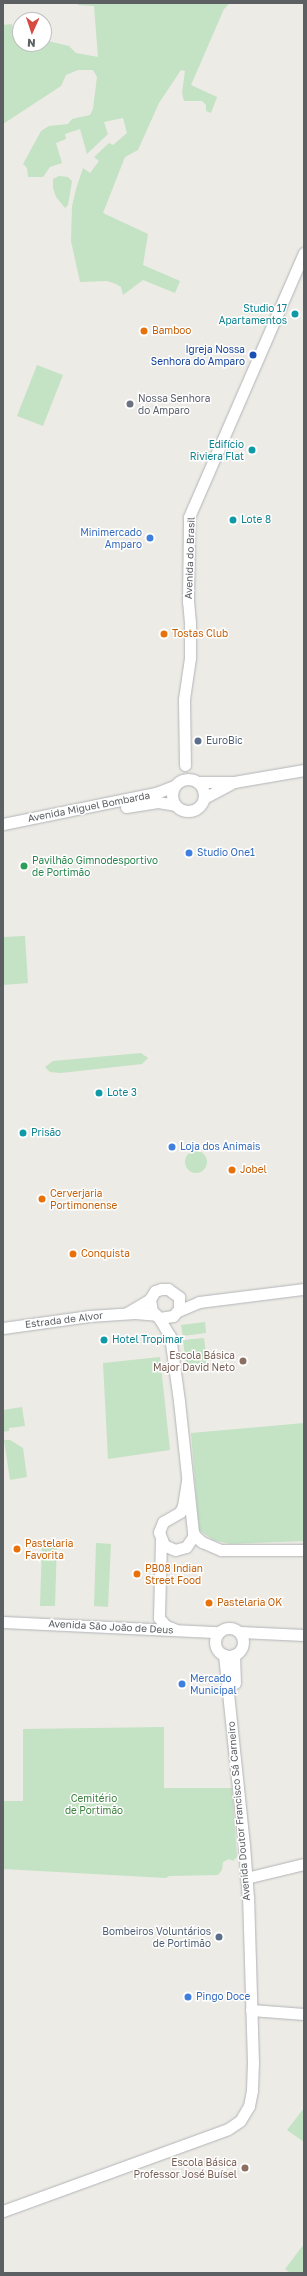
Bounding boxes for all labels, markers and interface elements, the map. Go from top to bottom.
north arrow [12,12,52,52]
text: N [27,37,36,50]
place label: Studio 17 Apartamentos [219,302,287,326]
marker: Studio 17 Apartamentos [290,309,300,319]
place label: Bamboo [152,325,191,337]
marker: Bamboo [139,326,149,336]
place label: Igreja Nossa Senhora do Amparo [151,343,245,366]
marker: Igreja Nossa Senhora do Amparo [248,350,258,360]
place label: Nossa Senhora do Amparo [138,392,210,416]
marker: Nossa Senhora do Amparo [125,399,135,409]
place label: Edifício Riviera Flat [190,438,244,462]
marker: Edifício Riviera Flat [247,445,257,455]
place label: Lote 8 [241,514,271,526]
marker: Lote 8 [228,515,238,525]
street label: Avenida do Brasil [183,517,197,599]
place label: Minimercado Amparo [80,526,142,550]
marker: Minimercado Amparo [145,533,155,543]
place label: Tostas Club [172,628,228,640]
marker: Tostas Club [159,629,169,639]
place label: EuroBic [206,735,243,747]
marker: EuroBic [193,736,203,746]
street label: Avenida Miguel Bombarda [27,789,151,825]
place label: Studio One1 [197,847,255,859]
marker: Studio One1 [184,848,194,858]
place label: Pavilhão Gimnodesportivo de Portimão [32,854,158,878]
marker: Pavilhão Gimnodesportivo de Portimão [19,861,29,871]
place label: Lote 3 [107,1087,137,1099]
marker: Lote 3 [94,1088,104,1098]
place label: Prisão [31,1127,61,1139]
marker: Prisão [18,1128,28,1138]
place label: Loja dos Animais [180,1141,260,1153]
marker: Loja dos Animais [167,1142,177,1152]
place label: Jobel [240,1164,267,1176]
marker: Jobel [227,1165,237,1175]
place label: Cerverjaria Portimonense [50,1187,117,1210]
marker: Cerverjaria Portimonense [37,1194,47,1204]
place label: Conquista [81,1248,130,1260]
marker: Conquista [68,1249,78,1259]
street label: Estrada de Alvor [24,1309,104,1331]
place label: Hotel Tropimar [112,1334,183,1346]
marker: Hotel Tropimar [99,1335,109,1345]
place label: Escola Básica Major David Neto [153,1349,235,1372]
marker: Escola Básica Major David Neto [238,1356,248,1366]
place label: Pastelaria Favorita [25,1537,73,1560]
marker: Pastelaria Favorita [12,1544,22,1554]
place label: PB08 Indian Street Food [145,1562,203,1586]
marker: PB08 Indian Street Food [132,1569,142,1579]
place label: Pastelaria OK [217,1597,282,1609]
marker: Pastelaria OK [204,1598,214,1608]
street label: Avenida São João de Deus [48,1618,174,1636]
place label: Mercado Municipal [190,1672,237,1696]
marker: Mercado Municipal [177,1679,187,1689]
street label: Avenida Doutor Francisco Sá Carneiro [225,1721,253,1901]
park label: Cemitério de Portimão [65,1792,123,1816]
place label: Bombeiros Voluntários de Portimão [102,1925,211,1948]
marker: Bombeiros Voluntários de Portimão [214,1932,224,1942]
place label: Pingo Doce [196,1991,250,2003]
marker: Pingo Doce [183,1992,193,2002]
place label: Escola Básica Professor José Buísel [134,2156,237,2180]
marker: Escola Básica Professor José Buísel [240,2163,250,2173]

